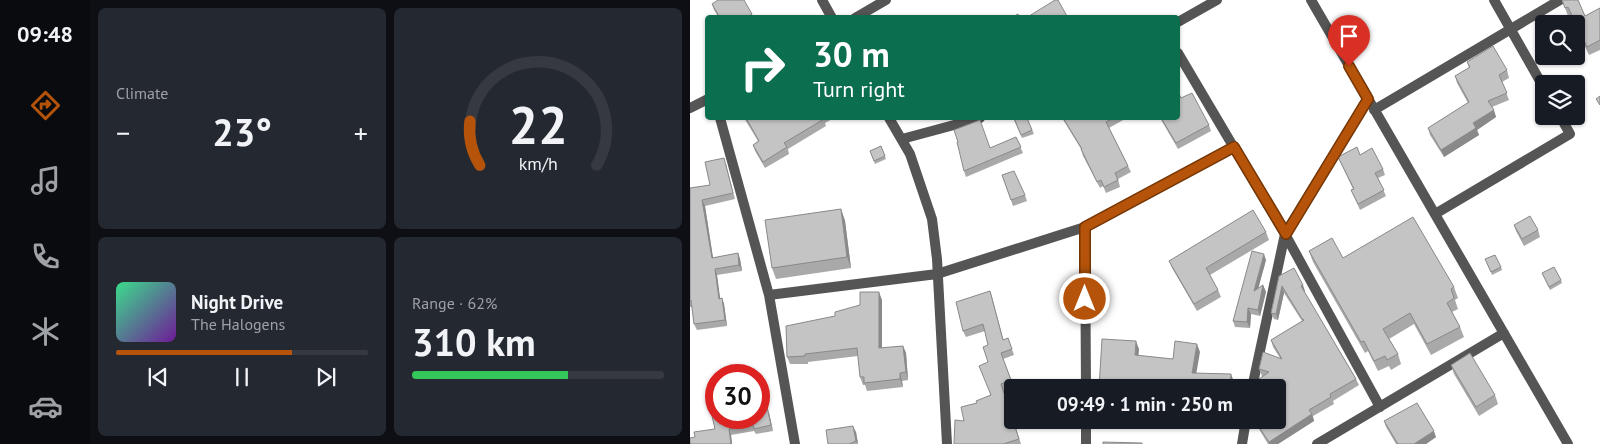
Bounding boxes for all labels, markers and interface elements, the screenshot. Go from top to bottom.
pin [1328,15,1370,66]
map controls [1535,15,1585,125]
button: search [1535,15,1585,65]
text: 09:48 [17,20,73,48]
icon: arrive [1335,22,1363,50]
text: 30 m [813,31,890,77]
icon: right [730,35,795,100]
text: Turn right [813,75,905,103]
button: layers [1535,75,1585,125]
text: Climate [116,83,168,103]
icon: directions [28,88,63,123]
text: 22 [509,91,567,158]
text: 23° [212,107,272,156]
text: − [116,114,130,151]
text: + [354,114,368,151]
text: km/h [518,152,558,175]
icon: music [28,163,63,198]
icon: phone [28,239,63,274]
position arrow [1058,272,1110,324]
text: Night Drive [191,290,283,314]
text: Range · 62% [412,293,497,313]
icon: climate [28,314,63,349]
text: The Halogens [191,314,285,334]
text: 310 km [412,317,536,366]
icon: previous [144,363,172,391]
icon: pause [228,363,256,391]
icon: next [312,363,340,391]
speed limit sign: 30 [705,364,770,429]
icon: car [28,389,63,424]
text: 09:49 · 1 min · 250 m [1057,392,1233,416]

